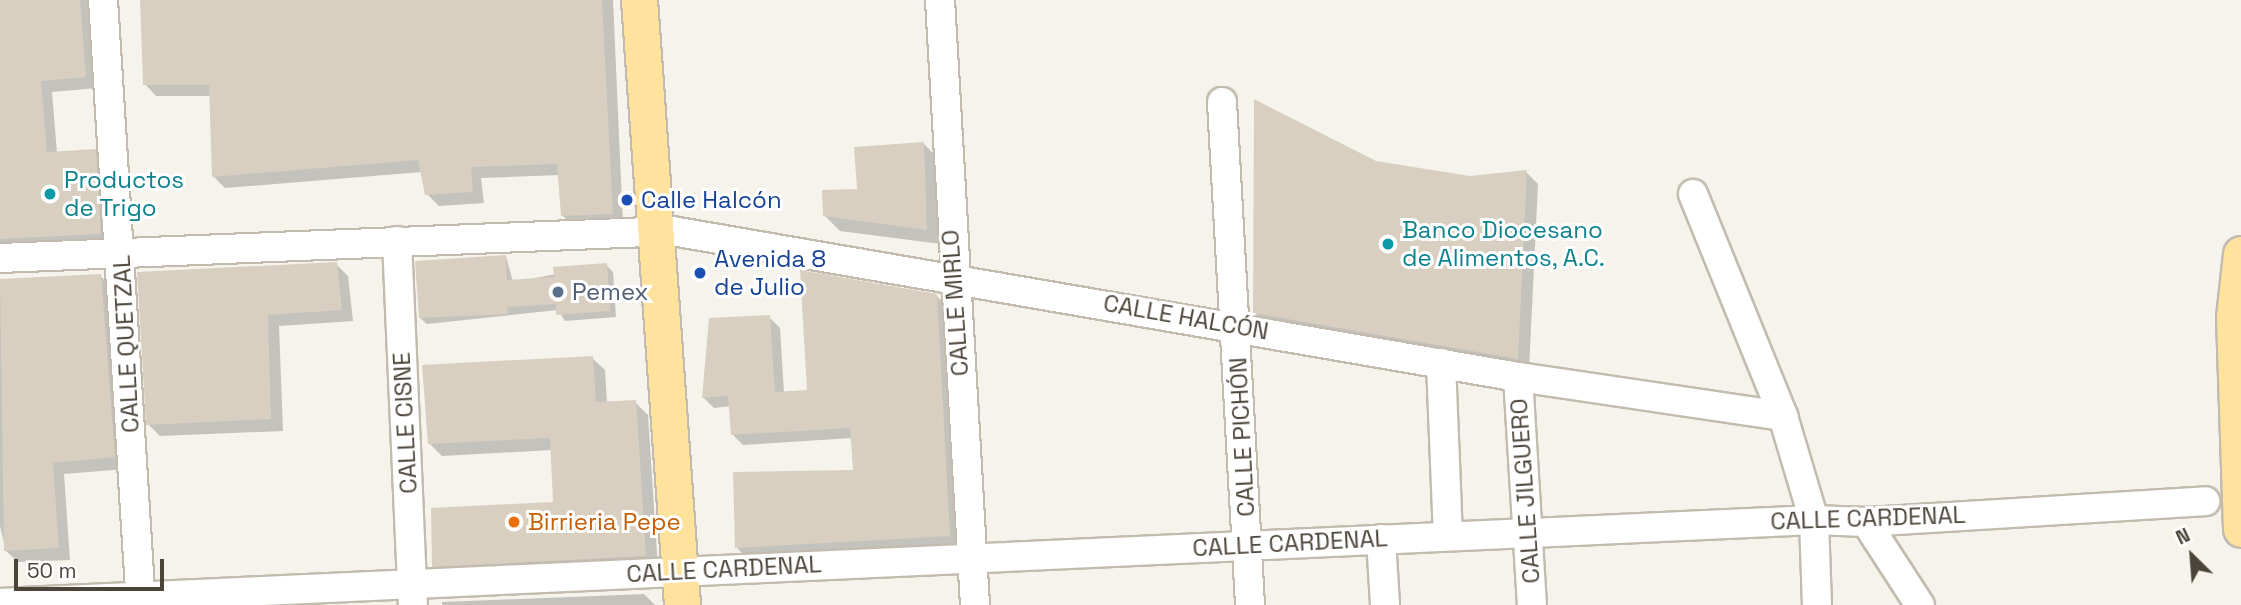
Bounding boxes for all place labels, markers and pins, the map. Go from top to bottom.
place label: Productos de Trigo [64,166,184,222]
marker: Productos de Trigo [42,186,58,202]
place label: Calle Halcón [641,186,782,214]
marker: Calle Halcón [619,192,635,208]
place label: Banco Diocesano de Alimentos, A.C. [1402,216,1606,272]
marker: Banco Diocesano de Alimentos, A.C. [1380,236,1396,252]
place label: Avenida 8 de Julio [714,245,826,301]
marker: Avenida 8 de Julio [692,265,708,281]
place label: Pemex [572,278,649,306]
marker: Pemex [550,284,566,300]
place label: Birrieria Pepe [528,508,681,536]
marker: Birrieria Pepe [506,514,522,530]

